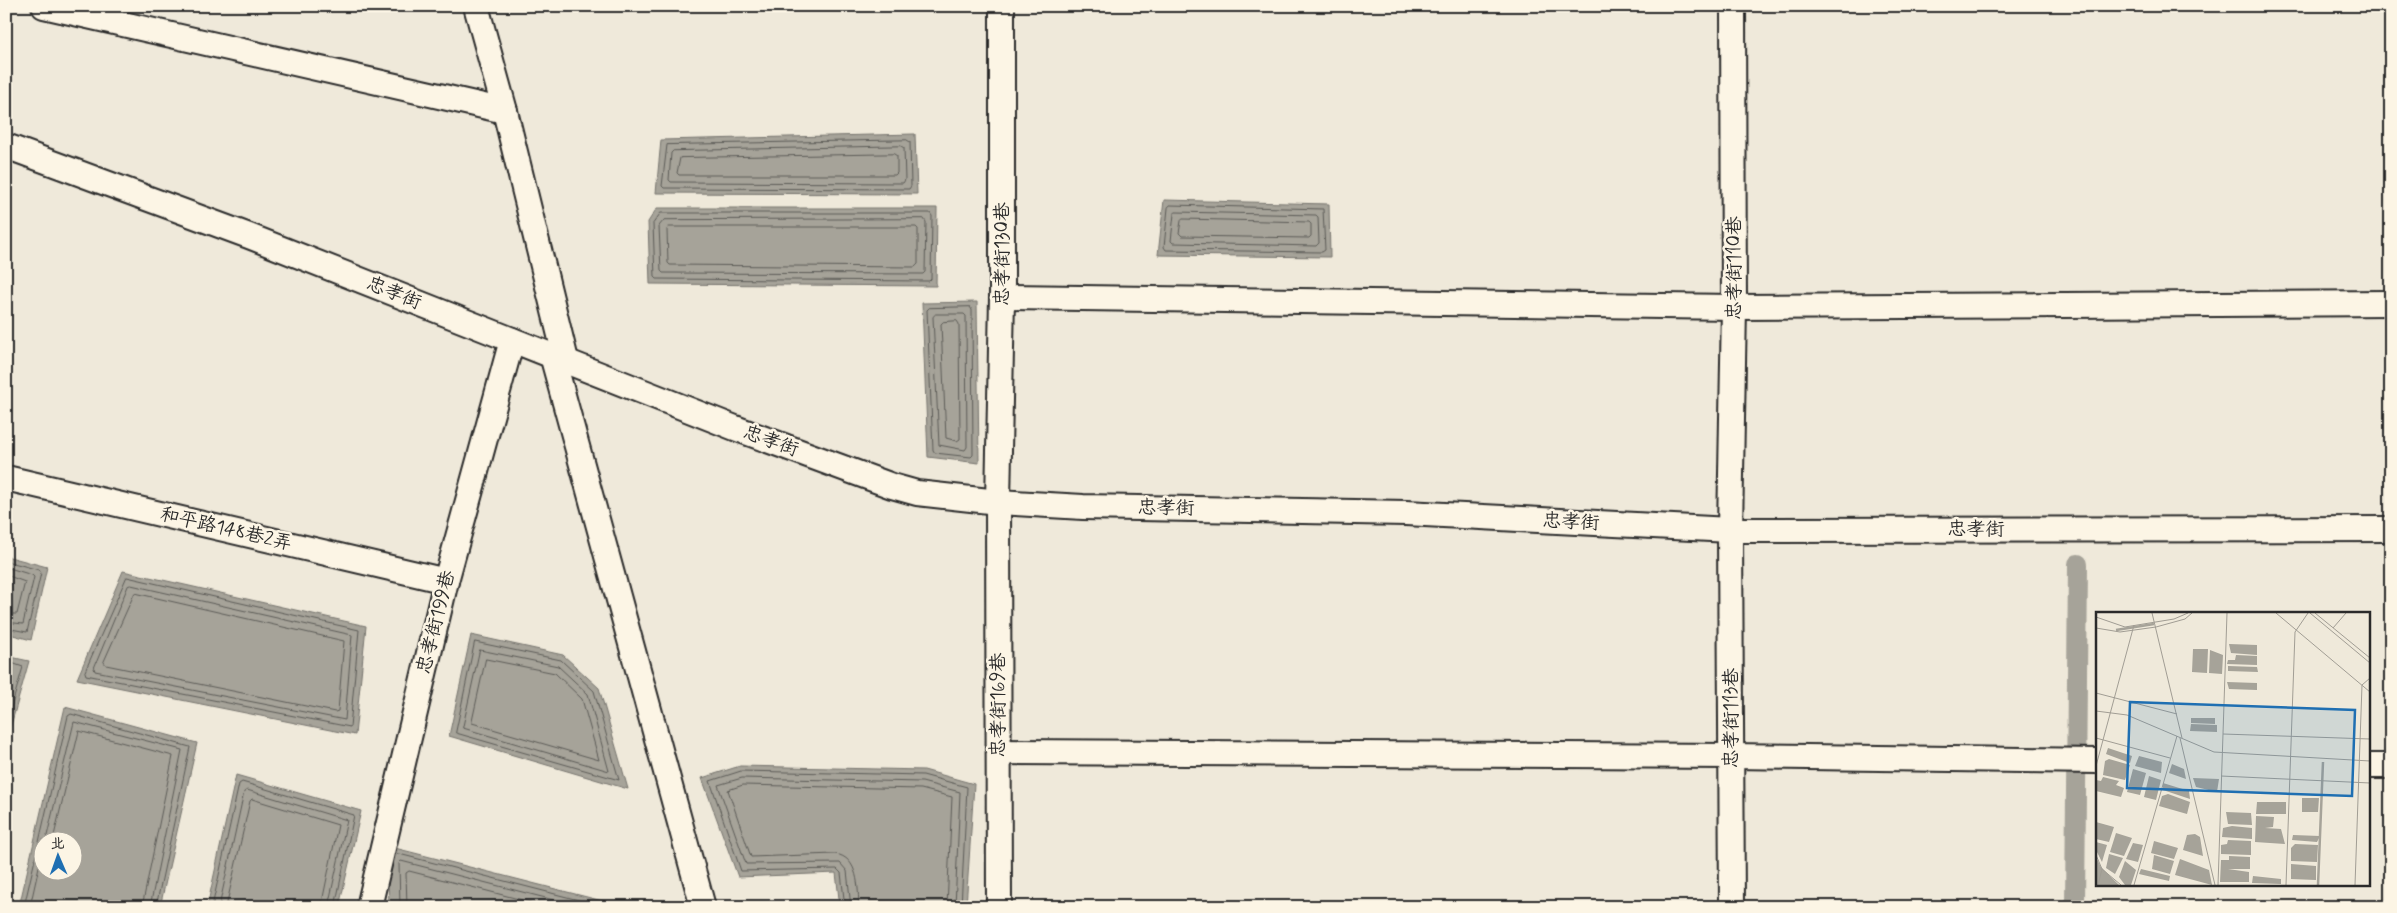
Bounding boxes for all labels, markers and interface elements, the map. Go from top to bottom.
street label: 忠孝街130巷 [990,202,1015,306]
street label: 忠孝街110巷 [1722,216,1747,320]
street label: 忠孝街 [363,271,425,315]
street label: 忠孝街 [740,420,802,462]
street label: 忠孝街 [1137,495,1195,521]
street label: 和平路148巷2弄 [158,502,294,556]
street label: 忠孝街 [1542,508,1600,536]
street label: 忠孝街 [1947,517,2005,542]
street label: 忠孝街199巷 [411,568,461,676]
inset map [2096,612,2370,886]
street label: 忠孝街169巷 [986,653,1011,758]
street label: 忠孝街113巷 [1719,668,1744,768]
north arrow [32,830,82,880]
text: 北 [50,835,65,853]

